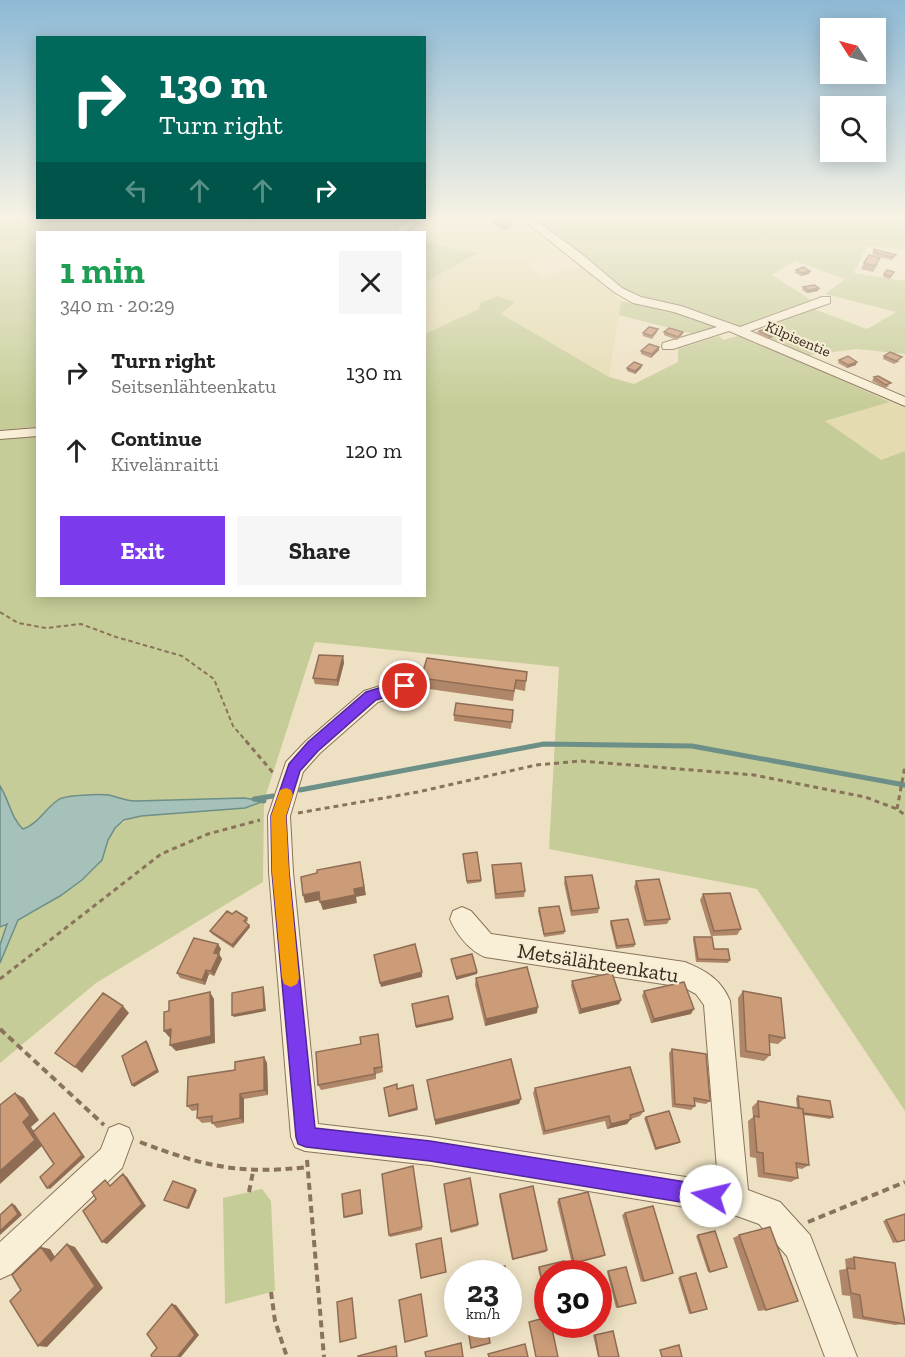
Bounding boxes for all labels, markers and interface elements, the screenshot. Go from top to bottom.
north arrow [820,18,886,84]
map controls [820,18,886,162]
text: 130 m [159,58,267,109]
icon: right [60,60,138,138]
button: search [820,96,886,162]
text: Turn right [159,109,283,141]
icon: left [120,174,153,207]
icon: ahead [183,174,216,207]
icon: ahead [246,174,279,207]
icon: right [309,174,342,207]
text: 1 min [60,249,145,292]
button: close [339,251,402,314]
text: 340 m · 20:29 [60,293,175,317]
street label: Kilpisentie [763,317,833,361]
text: Turn right [111,347,215,374]
icon: right [60,356,93,389]
text: 130 m [346,359,402,386]
text: Seitsenlähteenkatu [111,374,276,398]
text: Continue [111,425,202,452]
icon: ahead [60,434,93,467]
text: 120 m [346,437,402,464]
text: Kivelänraitti [111,452,219,476]
button: Exit [60,516,225,585]
button: Share [237,516,402,585]
pin [379,660,430,711]
icon: arrive [388,669,421,702]
street label: Metsälähteenkatu [516,937,681,988]
position arrow [679,1164,743,1228]
speed limit sign: 30 [534,1260,612,1338]
text: 23 [467,1274,499,1310]
text: km/h [466,1305,500,1323]

